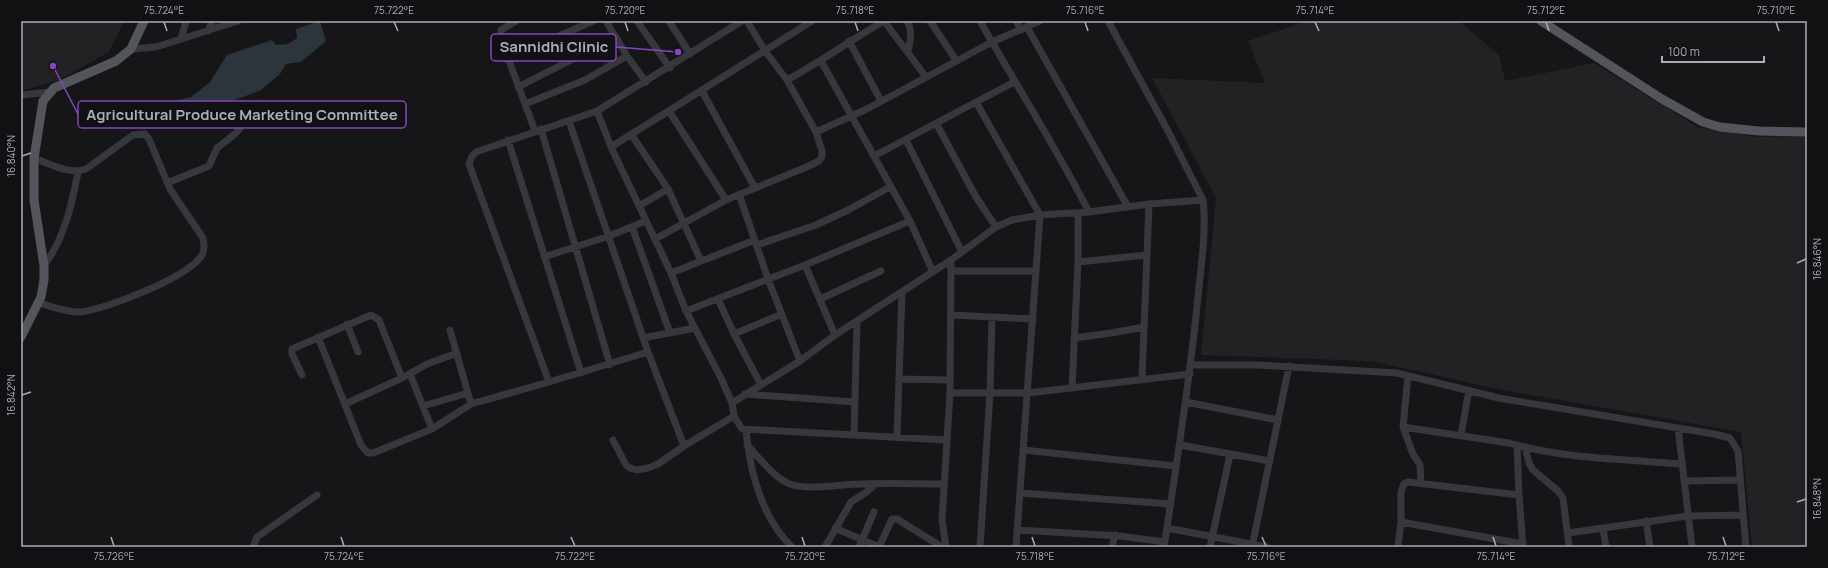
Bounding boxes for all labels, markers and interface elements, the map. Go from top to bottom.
text: 75.724°E [144,3,184,17]
text: 75.722°E [374,3,414,17]
text: 75.720°E [605,3,645,17]
text: 75.718°E [836,3,874,17]
text: 75.716°E [1066,3,1105,17]
text: 75.714°E [1296,3,1334,17]
text: 75.712°E [1527,3,1565,17]
text: 75.710°E [1757,3,1796,17]
callout: Sannidhi Clinic [491,34,616,61]
text: Sannidhi Clinic [499,36,609,57]
scale bar [1662,38,1764,64]
text: 100 m [1668,43,1700,60]
callout: Agricultural Produce Marketing Committee [78,101,406,128]
text: Agricultural Produce Marketing Committee [86,104,398,125]
text: 16.840°N [4,135,18,177]
text: 16.846°N [1810,238,1824,280]
text: 16.842°N [4,374,18,416]
text: 16.848°N [1810,478,1824,520]
text: 75.726°E [94,549,135,563]
text: 75.724°E [324,549,364,563]
text: 75.722°E [555,549,595,563]
text: 75.720°E [785,549,825,563]
text: 75.718°E [1016,549,1054,563]
text: 75.716°E [1247,549,1286,563]
text: 75.714°E [1477,549,1515,563]
text: 75.712°E [1707,549,1745,563]

